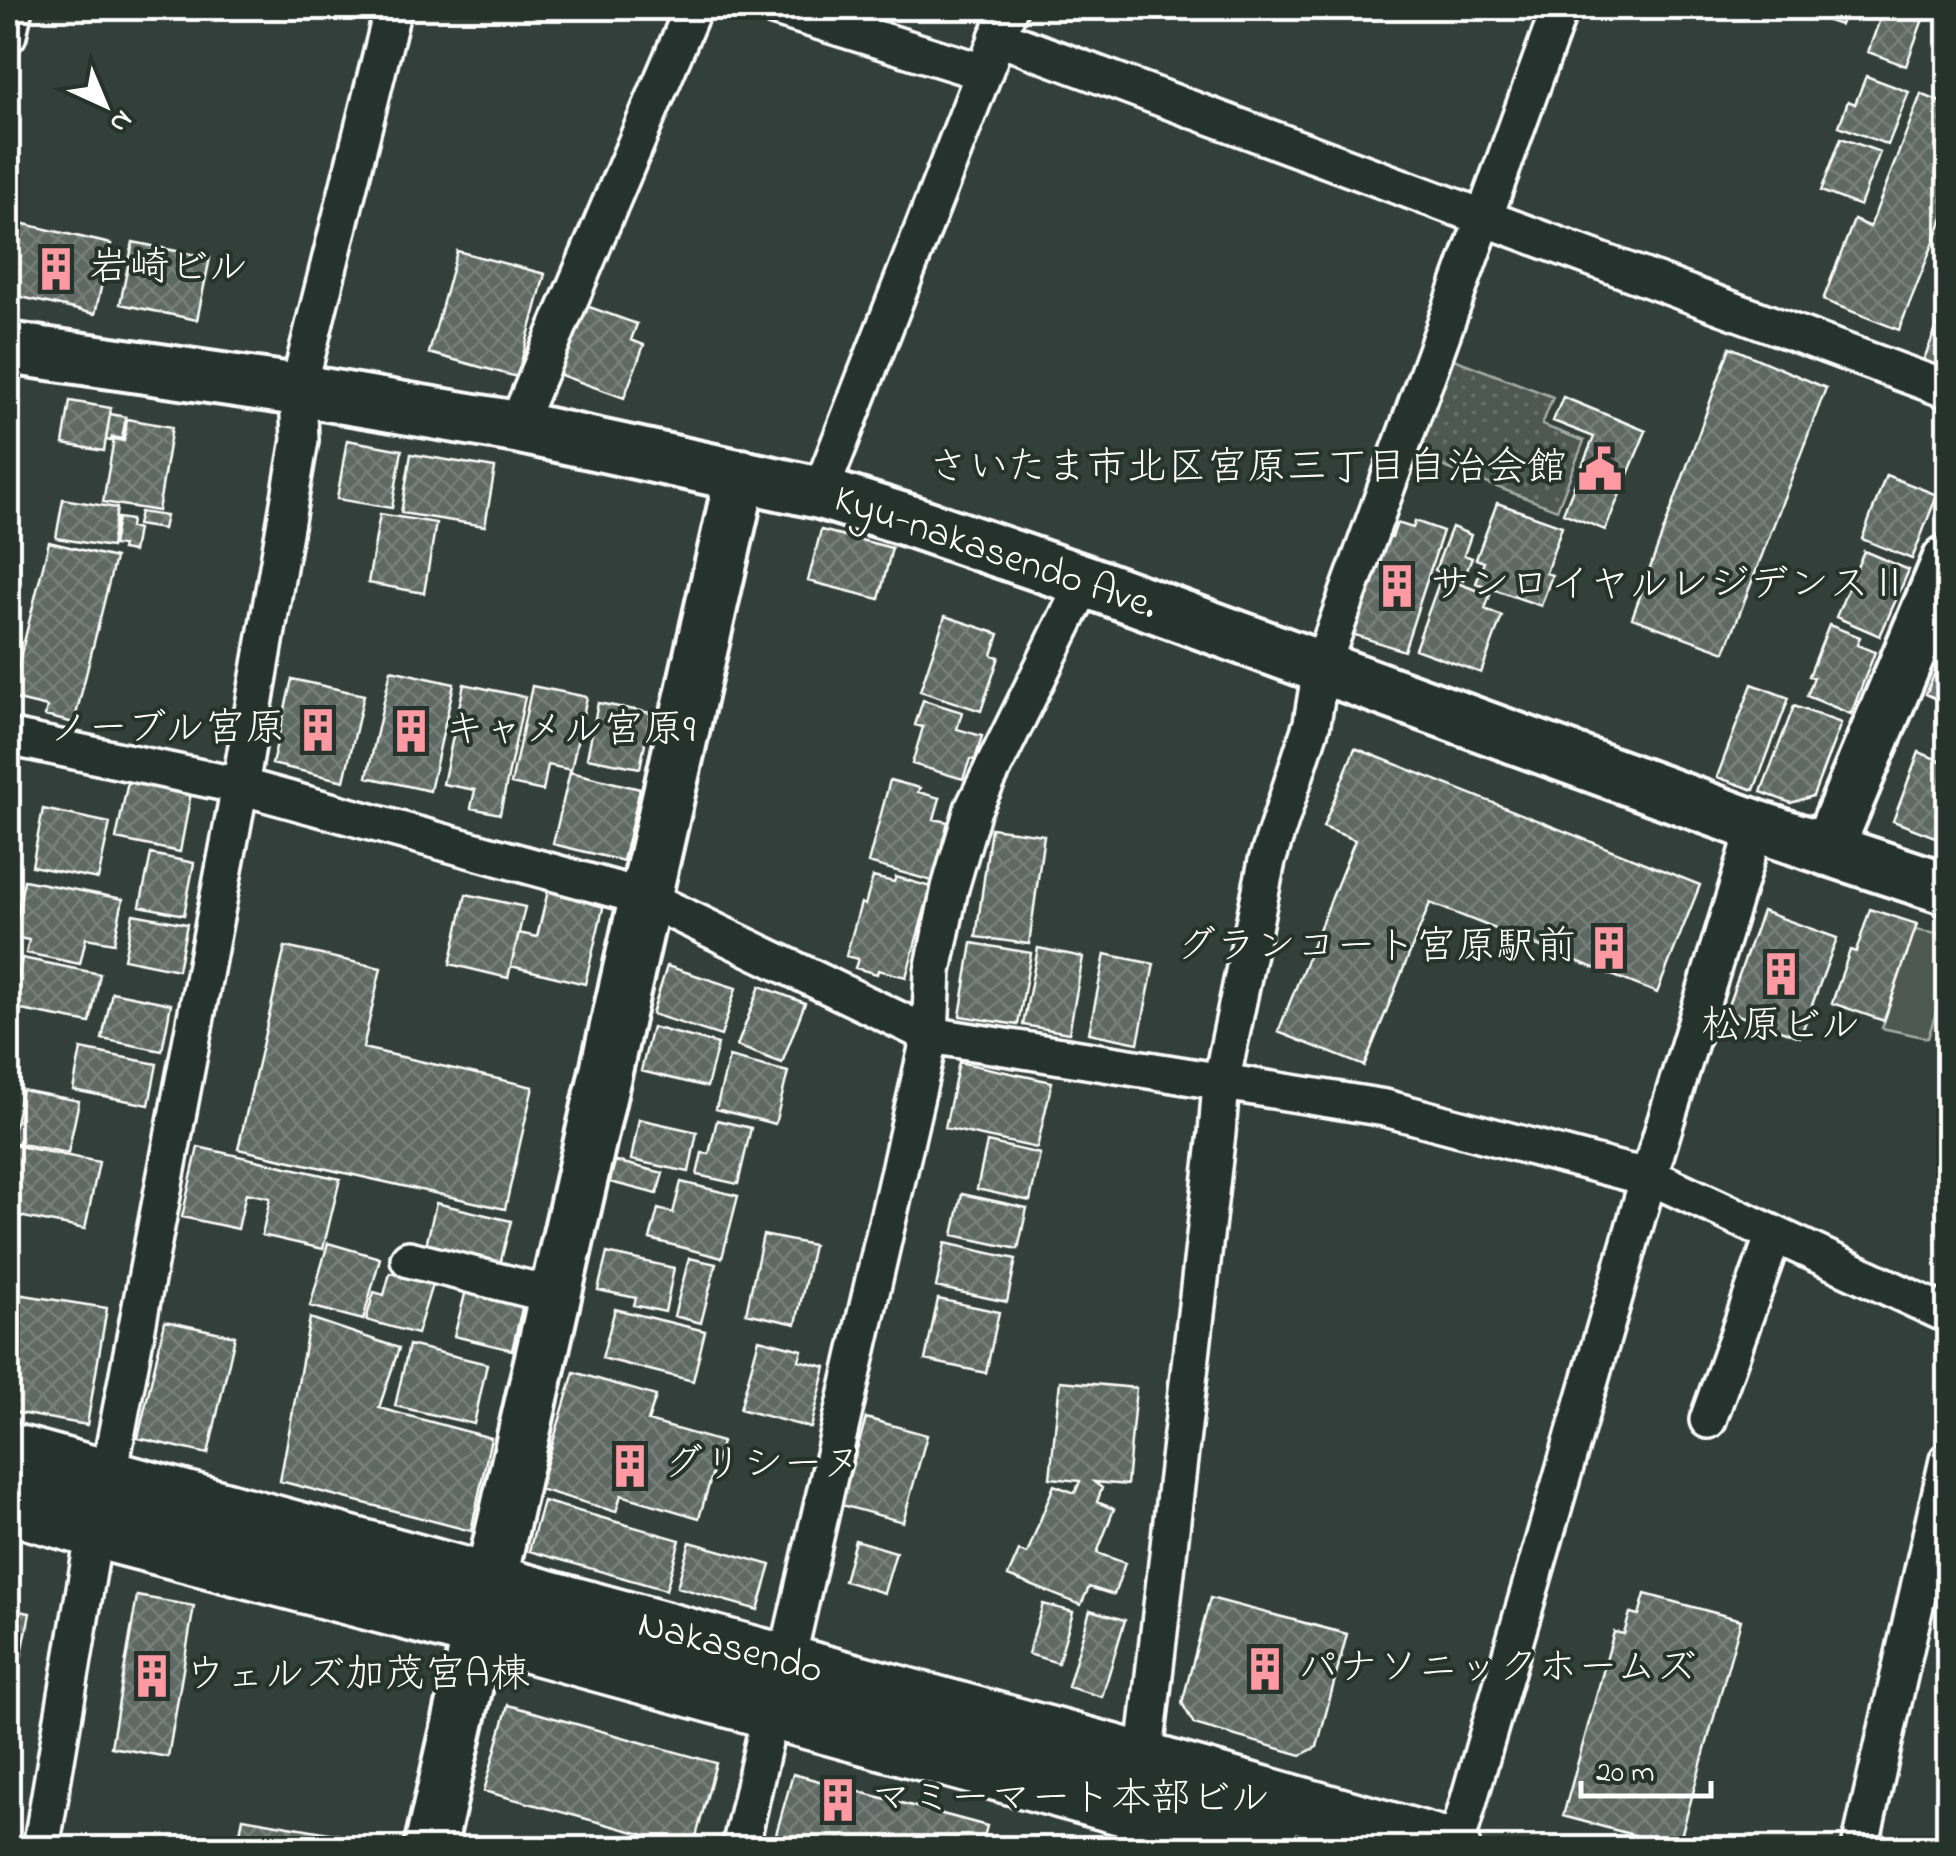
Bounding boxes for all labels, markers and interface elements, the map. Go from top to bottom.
north arrow [55,55,155,155]
text: N [99,99,141,142]
place label: 岩崎ビル [89,240,248,299]
building icon: 岩崎ビル [32,245,80,293]
place label: さいたま市北区宮原三丁目自治会館 [929,440,1567,499]
public building icon: さいたま市北区宮原三丁目自治会館 [1576,445,1624,493]
street label: Kyu-nakasendo Ave. [825,471,1165,637]
place label: サンロイヤルレジデンスⅡ [1430,557,1909,616]
building icon: サンロイヤルレジデンスⅡ [1373,562,1421,610]
place label: ノーブル宮原 [48,701,285,760]
place label: キャメル宮原9 [444,702,695,761]
building icon: ノーブル宮原 [294,706,342,754]
building icon: キャメル宮原9 [387,707,435,755]
place label: グランコート宮原駅前 [1176,919,1576,978]
building icon: グランコート宮原駅前 [1585,924,1633,972]
building icon: 松原ビル [1757,950,1805,998]
place label: 松原ビル [1701,998,1861,1057]
place label: グリシーヌ [663,1437,861,1496]
building icon: グリシーヌ [606,1442,654,1490]
street label: Nakasendo [631,1596,829,1702]
place label: パナソニックホームズ [1298,1640,1696,1699]
building icon: パナソニックホームズ [1241,1645,1289,1693]
place label: ウェルズ加茂宮A棟 [185,1647,530,1706]
building icon: ウェルズ加茂宮A棟 [128,1652,176,1700]
scale bar [1581,1736,1711,1798]
text: 20 m [1596,1752,1655,1796]
place label: マミーマート本部ビル [871,1771,1270,1830]
building icon: マミーマート本部ビル [814,1776,862,1824]

